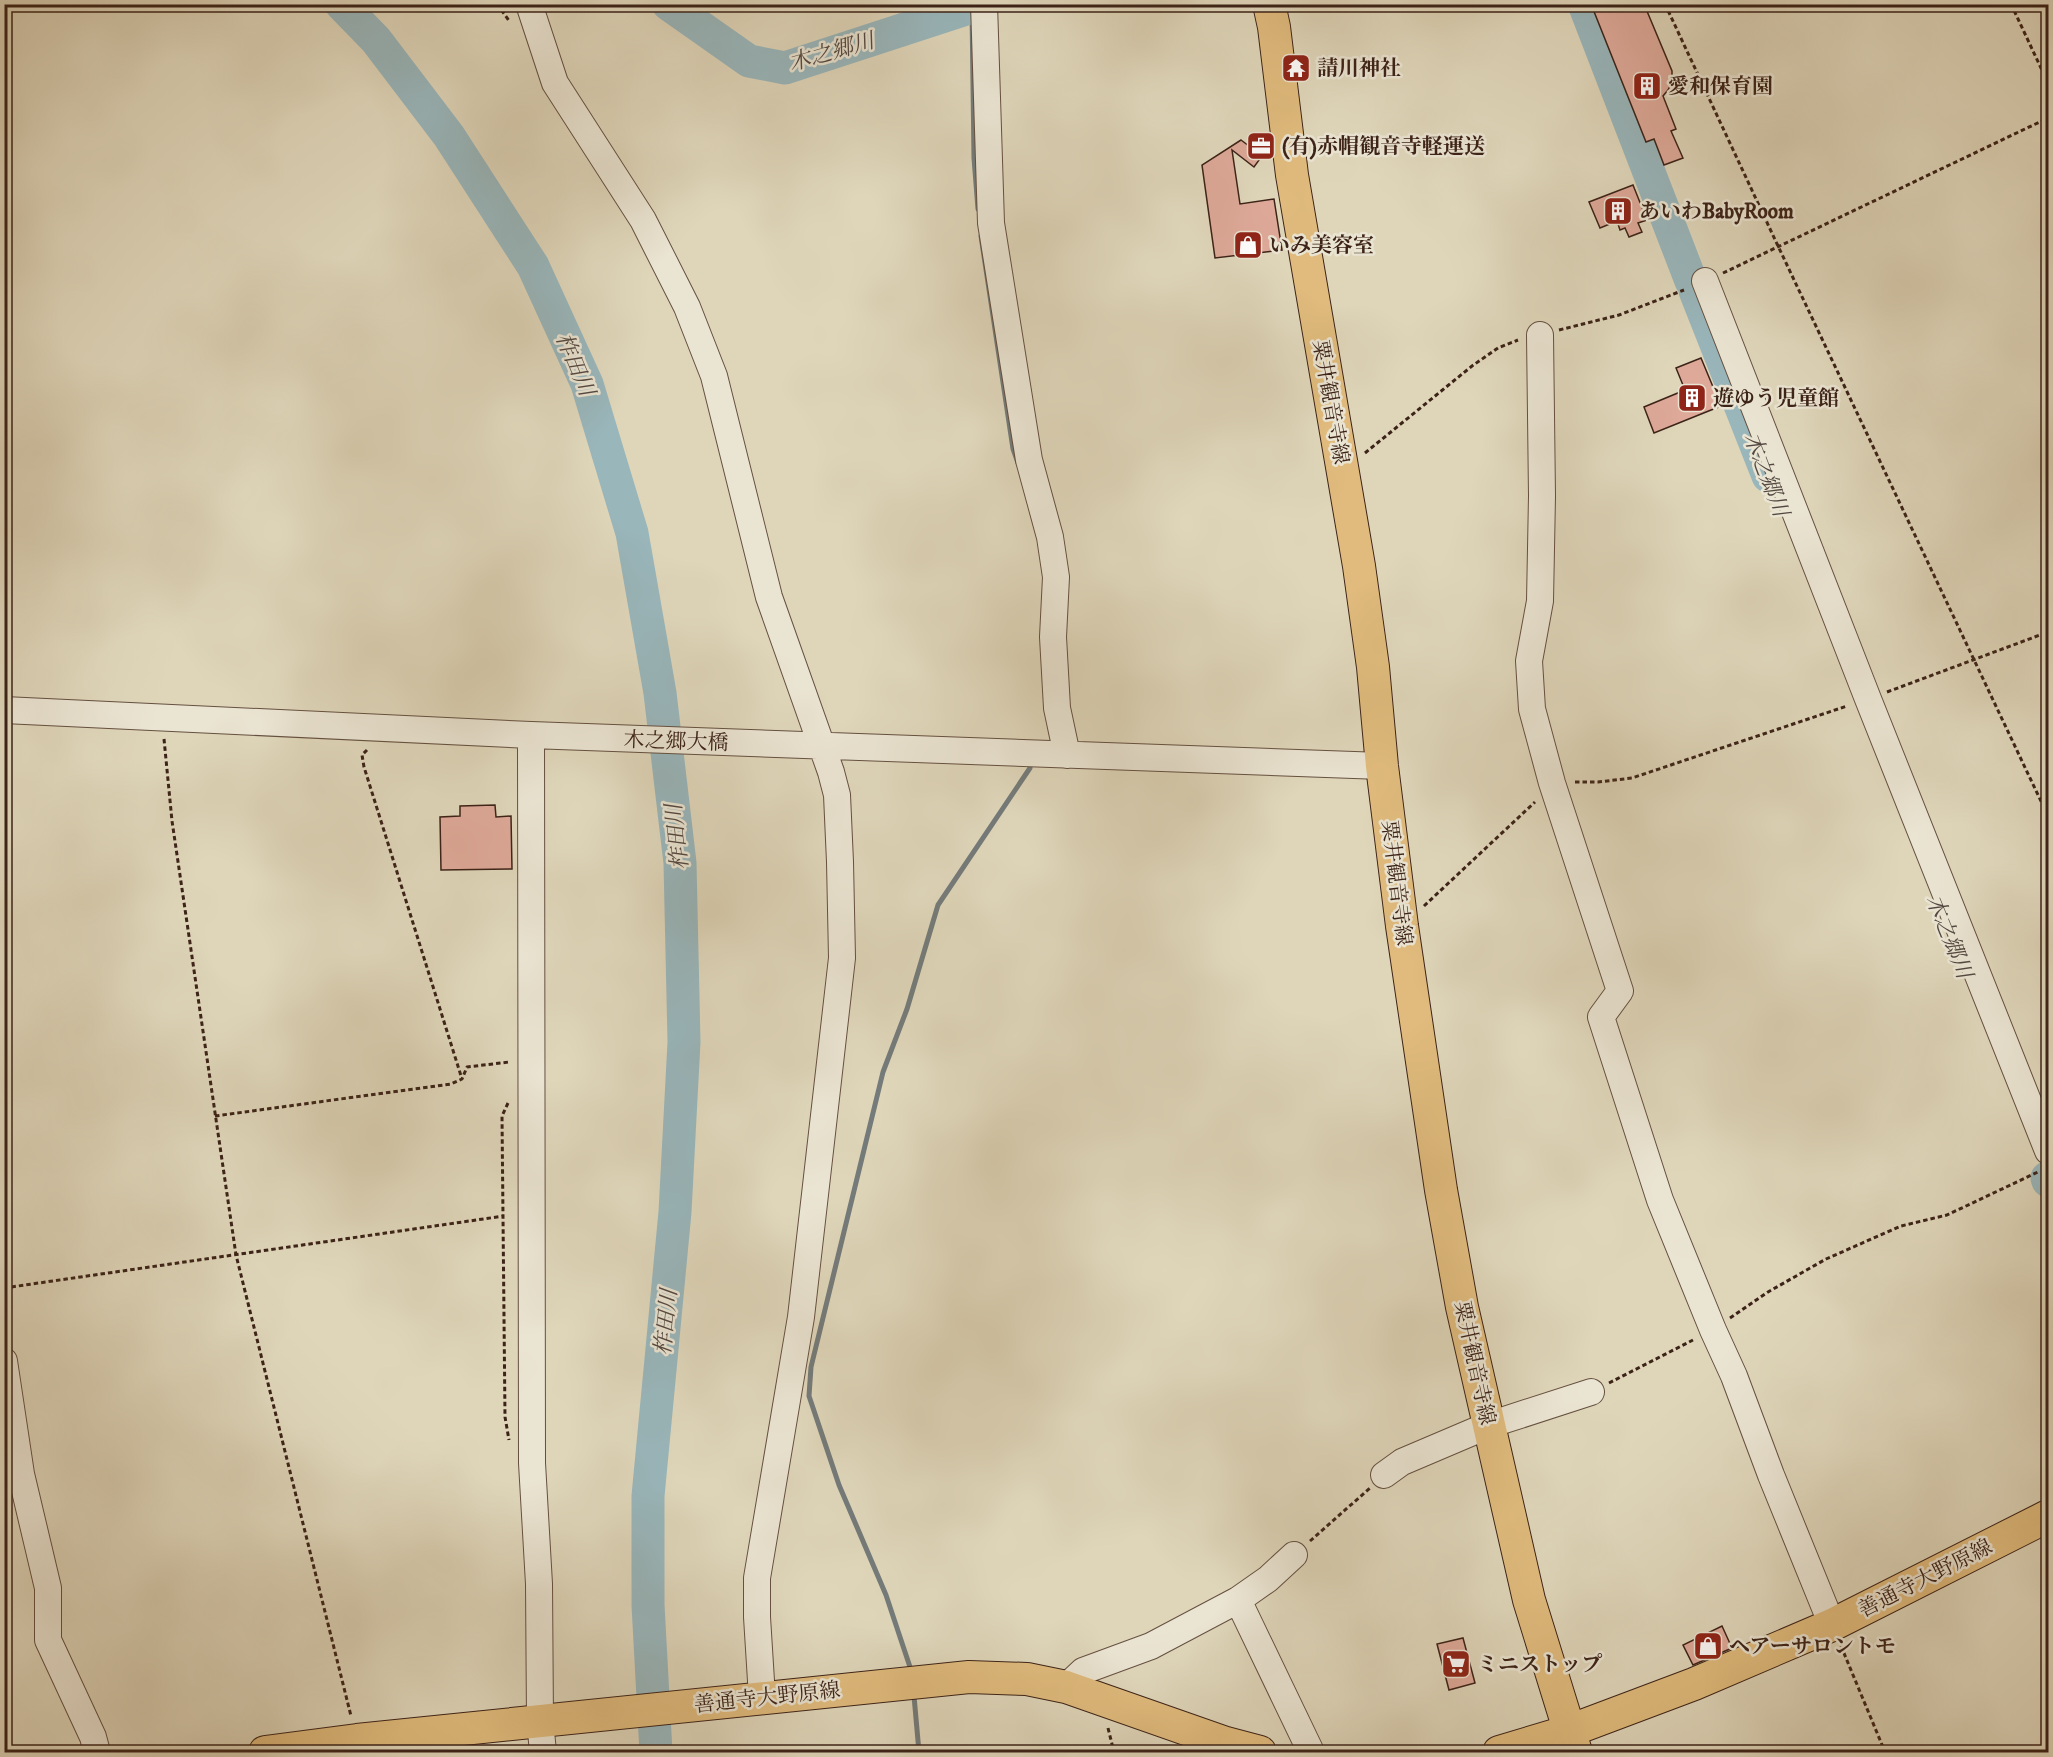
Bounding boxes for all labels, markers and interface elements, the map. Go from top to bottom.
water label: 木之郷川 [785,27,879,78]
temple icon: 請川神社 [1280,52,1312,84]
place label: 請川神社 [1317,56,1401,82]
building icon: 愛和保育園 [1631,70,1663,102]
place label: 愛和保育園 [1668,74,1773,100]
office icon: (有)赤帽観音寺軽運送 [1245,130,1277,162]
place label: (有)赤帽観音寺軽運送 [1282,134,1485,160]
building icon: あいわBabyRoom [1602,195,1634,227]
place label: あいわBabyRoom [1639,199,1794,225]
shop icon: いみ美容室 [1232,229,1264,261]
place label: いみ美容室 [1269,233,1374,259]
water label: 柞田川 [549,329,601,402]
street label: 粟井観音寺線 [1306,338,1354,466]
building icon: 遊ゆう児童館 [1676,382,1708,414]
place label: 遊ゆう児童館 [1713,386,1839,412]
water label: 木之郷川 [1737,429,1795,522]
street label: 木之郷大橋 [623,727,729,757]
water label: 柞田川 [660,801,694,871]
street label: 粟井観音寺線 [1375,819,1417,947]
water label: 木之郷川 [1920,891,1978,984]
water label: 柞田川 [650,1286,684,1356]
street label: 粟井観音寺線 [1448,1299,1500,1428]
street label: 善通寺大野原線 [1854,1534,1997,1624]
shop icon: ヘアーサロントモ [1692,1630,1724,1662]
place label: ヘアーサロントモ [1729,1634,1896,1660]
supermarket icon: ミニストップ [1440,1648,1472,1680]
place label: ミニストップ [1477,1652,1602,1678]
street label: 善通寺大野原線 [693,1677,842,1719]

